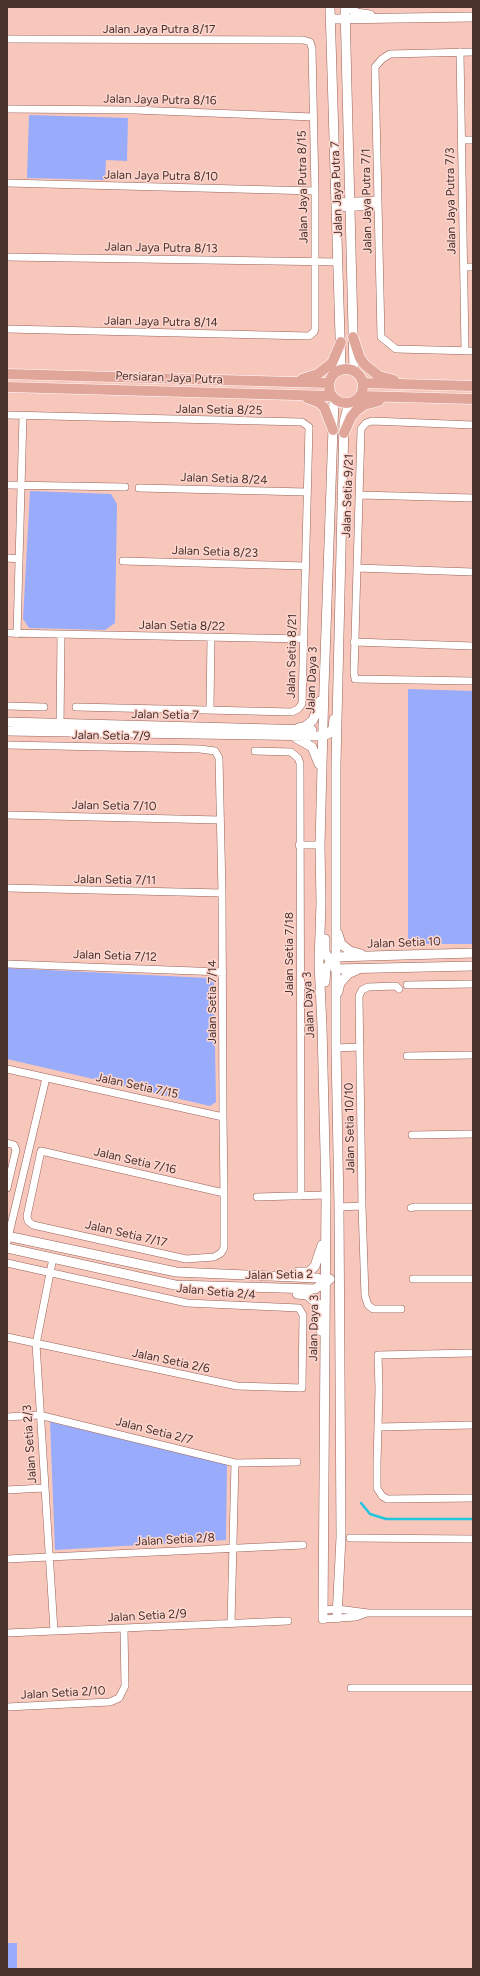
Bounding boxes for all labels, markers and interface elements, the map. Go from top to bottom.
street label: Jalan Jaya Putra 8/17 [103,22,215,36]
street label: Jalan Jaya Putra 8/16 [103,92,217,108]
street label: Jalan Jaya Putra 8/15 [295,130,311,244]
street label: Jalan Jaya Putra 7 [328,141,346,237]
street label: Jalan Jaya Putra 7/3 [443,147,459,255]
street label: Jalan Jaya Putra 7/1 [359,148,375,254]
street label: Jalan Jaya Putra 8/10 [104,168,218,184]
street label: Jalan Jaya Putra 8/13 [104,240,218,256]
street label: Jalan Jaya Putra 8/14 [104,314,218,330]
street label: Persiaran Jaya Putra [115,369,223,387]
street label: Jalan Setia 8/25 [176,402,262,418]
street label: Jalan Setia 9/21 [339,454,357,538]
street label: Jalan Setia 8/24 [180,470,268,488]
street label: Jalan Setia 8/23 [172,543,258,561]
street label: Jalan Setia 8/21 [284,614,300,698]
street label: Jalan Setia 8/22 [139,618,225,634]
street label: Jalan Daya 3 [304,646,320,714]
street label: Jalan Setia 7 [131,707,199,723]
street label: Jalan Setia 7/9 [71,728,151,744]
street label: Jalan Setia 7/10 [71,798,157,814]
street label: Jalan Setia 7/11 [74,872,156,888]
street label: Jalan Setia 7/18 [282,912,296,996]
street label: Jalan Setia 10 [367,935,441,951]
street label: Jalan Setia 7/12 [73,947,157,965]
street label: Jalan Setia 7/14 [205,960,219,1044]
street label: Jalan Daya 3 [300,971,318,1039]
street label: Jalan Setia 7/15 [94,1070,180,1102]
street label: Jalan Setia 10/10 [342,1082,358,1174]
street label: Jalan Setia 7/16 [93,1145,177,1177]
street label: Jalan Setia 7/17 [84,1218,168,1250]
street label: Jalan Setia 2 [245,1267,313,1283]
street label: Jalan Setia 2/4 [176,1281,256,1303]
street label: Jalan Daya 3 [306,1294,322,1362]
street label: Jalan Setia 2/6 [131,1346,211,1376]
street label: Jalan Setia 2/3 [20,1404,40,1484]
street label: Jalan Setia 2/7 [114,1414,194,1448]
street label: Jalan Setia 2/8 [135,1531,215,1549]
street label: Jalan Setia 2/9 [107,1607,187,1625]
street label: Jalan Setia 2/10 [20,1684,106,1702]

